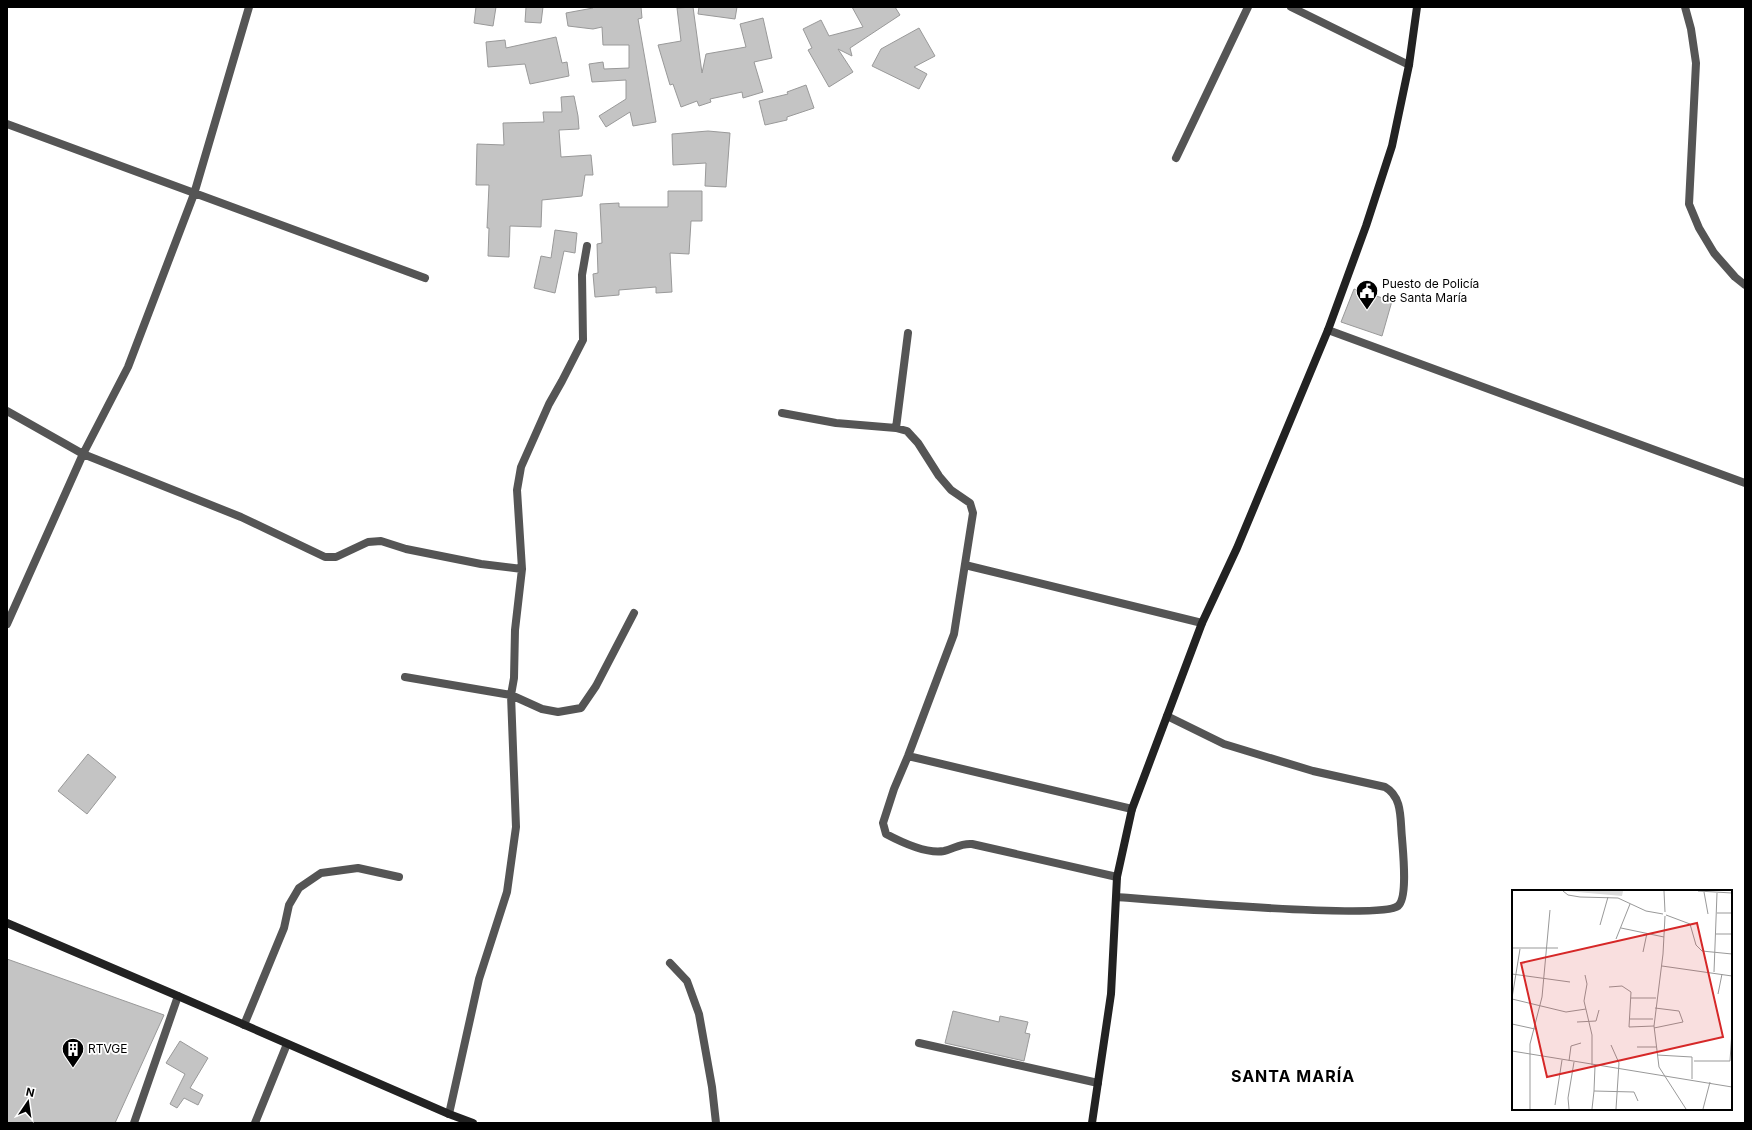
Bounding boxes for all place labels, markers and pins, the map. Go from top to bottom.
place label: Puesto de Policía de Santa María [1382,276,1479,305]
public building icon: Puesto de Policía de Santa María [1354,278,1380,311]
building icon: RTVGE [60,1036,86,1069]
place label: RTVGE [88,1041,128,1056]

